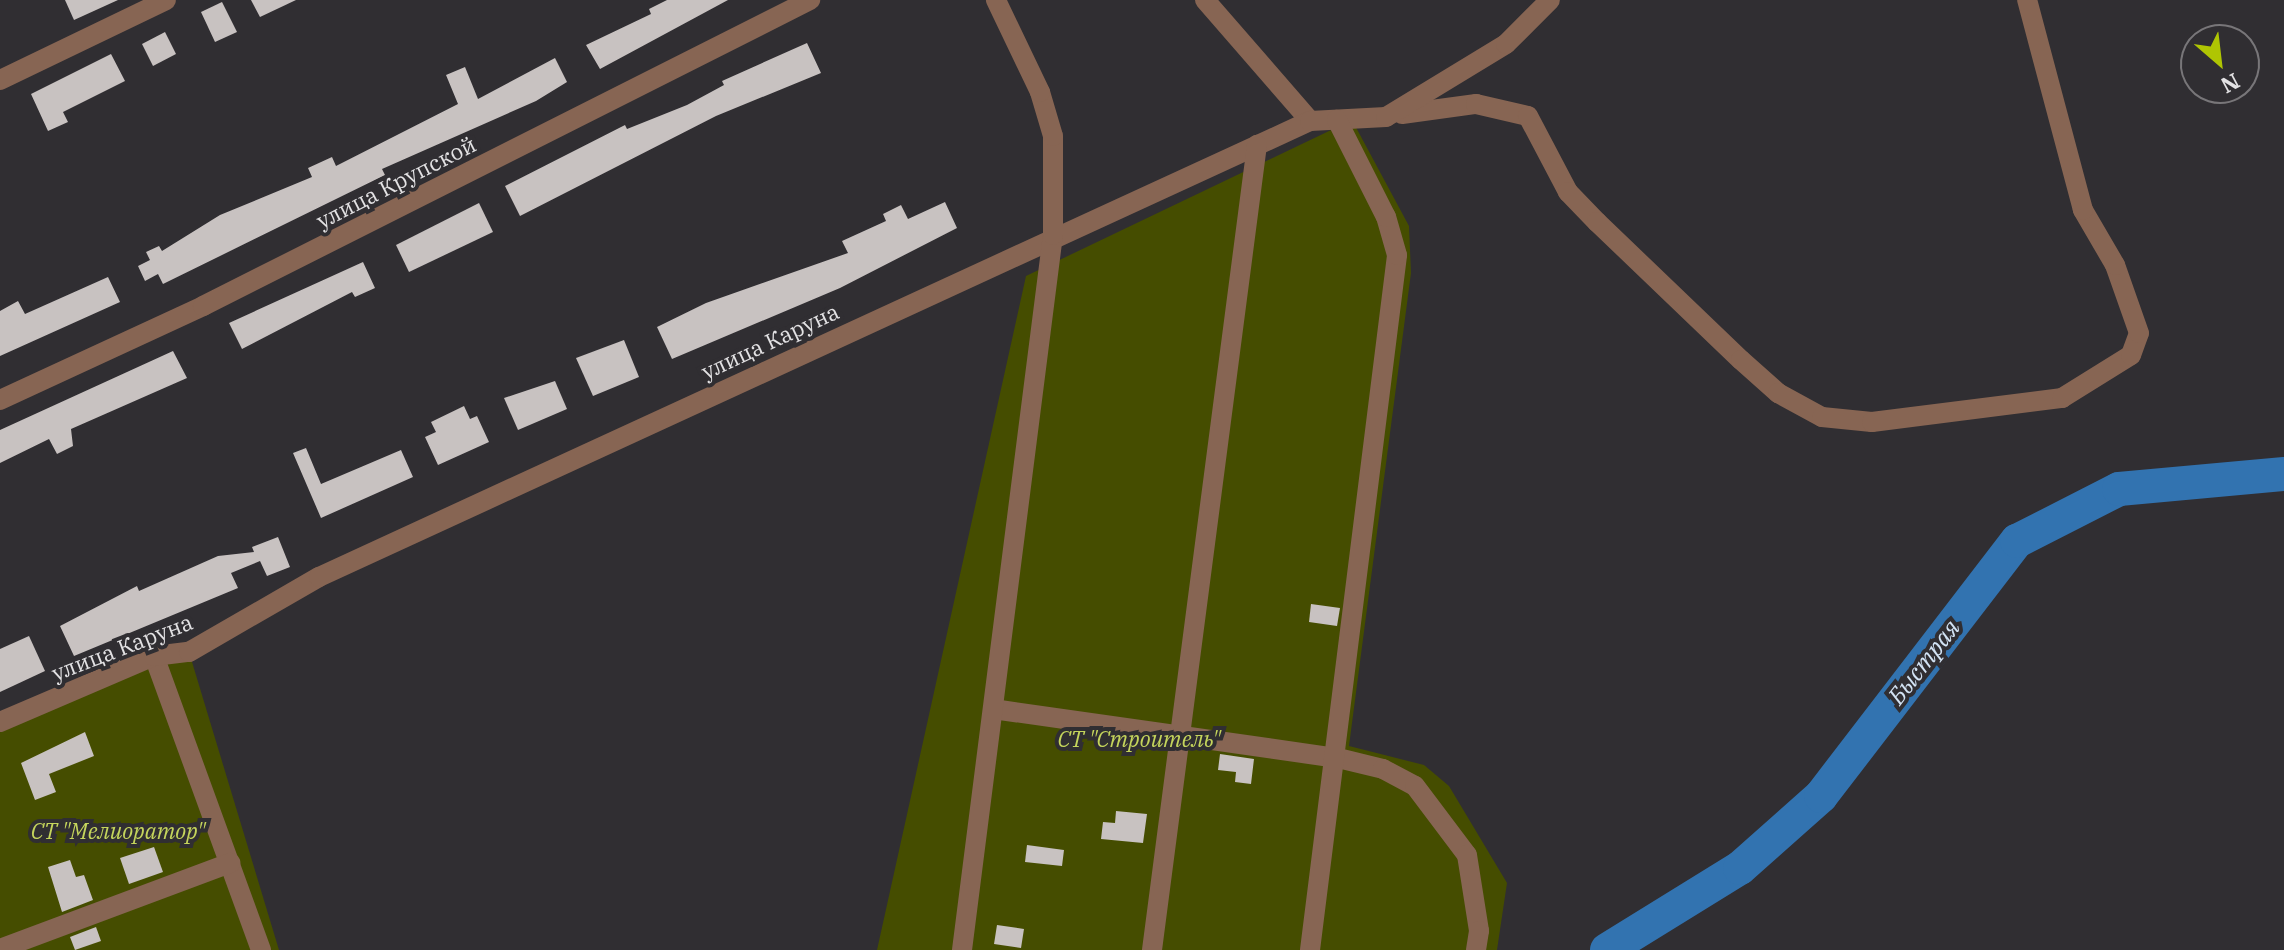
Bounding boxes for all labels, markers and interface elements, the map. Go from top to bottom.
north arrow [2180,24,2260,104]
text: N [2216,67,2245,101]
street label: улица Крупской [312,130,480,234]
street label: улица Каруна [697,298,843,384]
street label: улица Каруна [48,608,196,686]
water label: Быстрая [1882,614,1966,710]
park label: СТ "Строитель" [1057,726,1221,752]
park label: СТ "Мелиоратор" [31,818,205,844]

